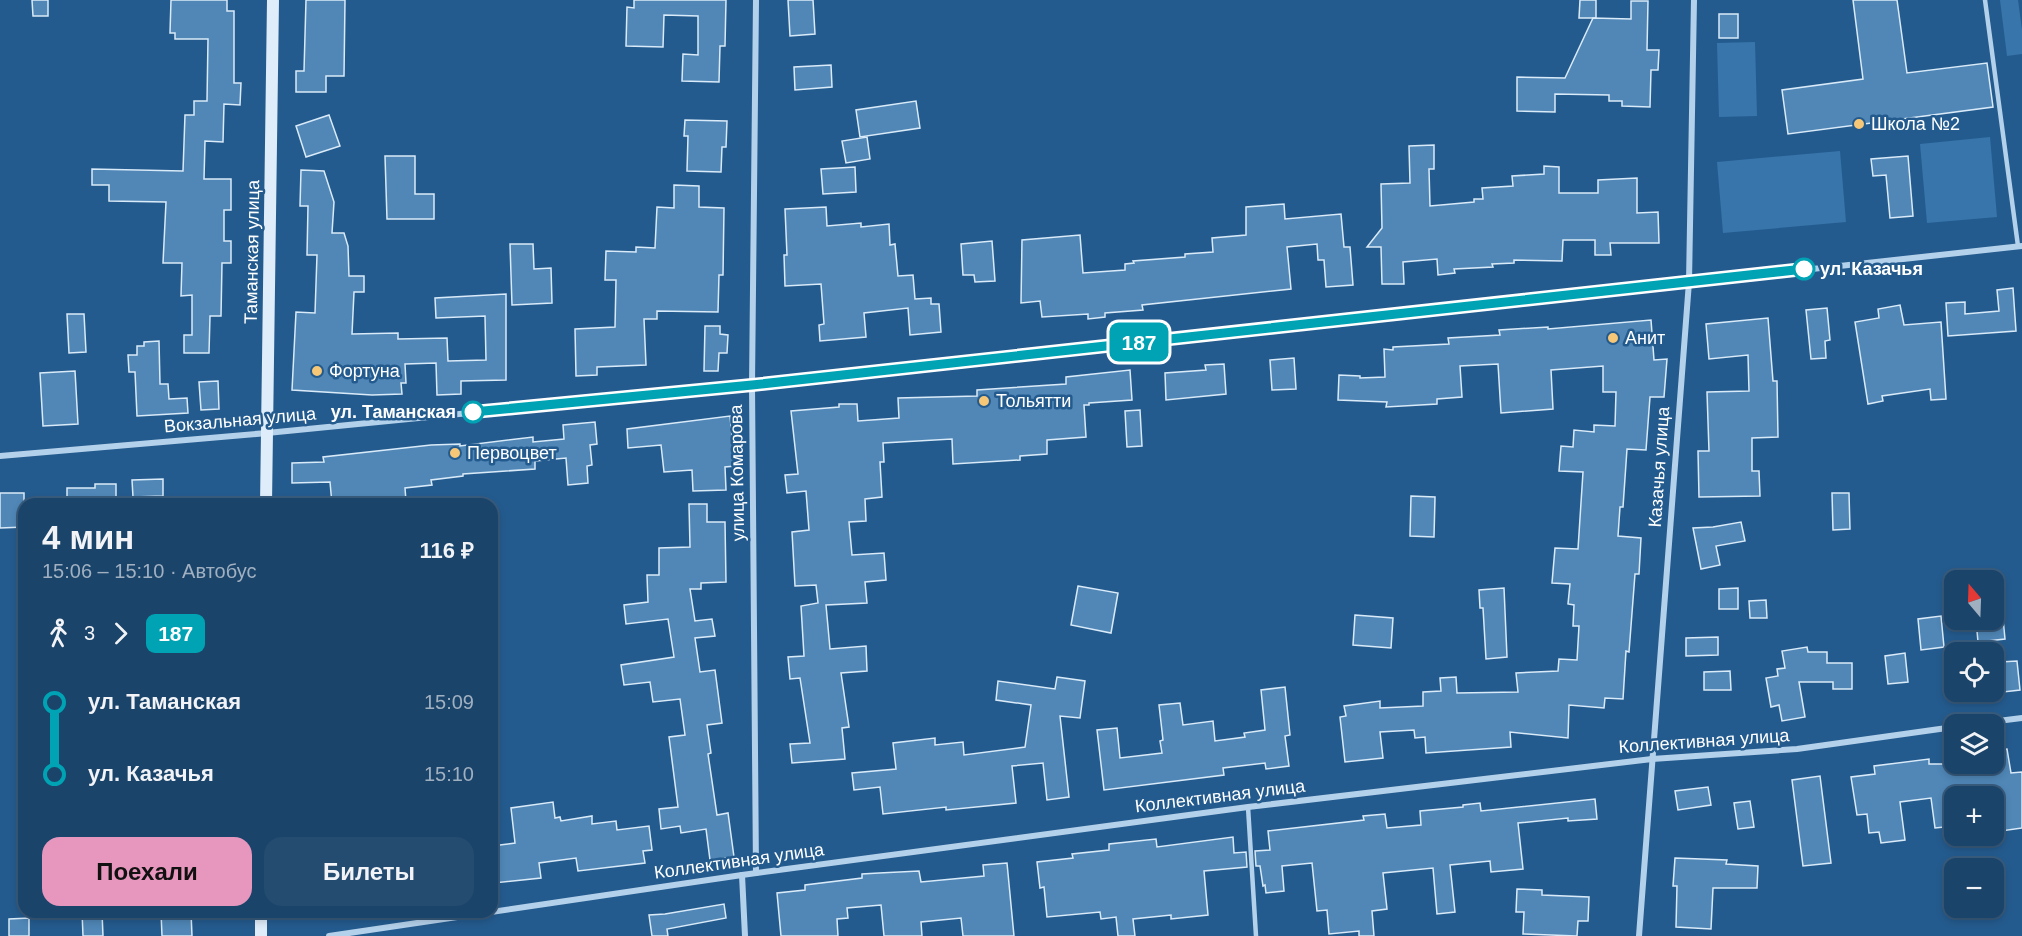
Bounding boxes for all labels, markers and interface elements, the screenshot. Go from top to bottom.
place label: Школа №2 [1871,114,1960,134]
marker: Школа №2 [1852,117,1866,131]
street label: Таманская улица [241,179,263,324]
marker: ул. Казачья [1793,258,1815,280]
place label: ул. Казачья [1820,259,1923,279]
line badge: 187 [1104,322,1174,362]
place label: Анит [1625,328,1665,348]
text: 187 [1121,331,1157,354]
marker: Анит [1606,331,1620,345]
place label: Фортуна [329,361,401,381]
marker: Фортуна [310,364,324,378]
place label: Тольятти [996,391,1071,411]
marker: Тольятти [977,394,991,408]
marker: ул. Таманская [462,401,484,423]
place label: ул. Таманская [331,402,456,422]
street label: Вокзальная улица [163,403,318,437]
street label: улица Комарова [726,403,748,542]
street label: Казачья улица [1645,405,1673,528]
place label: Первоцвет [467,443,557,463]
marker: Первоцвет [448,446,462,460]
text: 4 мин [42,519,134,556]
text: 116 ₽ [420,538,474,563]
text: 15:06 – 15:10 · Автобус [42,560,256,582]
north arrow [1944,570,2004,630]
map controls [1944,570,2004,918]
icon: walk [42,617,75,650]
icon: forward [104,617,137,650]
text: 3 [84,622,95,644]
text: 187 [158,622,193,645]
button: locate [1944,642,2004,702]
text: ул. Таманская [88,689,241,714]
text: 15:09 [424,691,474,713]
button: layers [1944,714,2004,774]
street label: Коллективная улица [1618,725,1791,757]
text: ул. Казачья [88,761,214,786]
text: 15:10 [424,763,474,785]
street label: Коллективная улица [1134,776,1307,816]
button: + [1944,786,2004,846]
button: Поехали [42,837,252,906]
button: Билеты [264,837,474,906]
street label: Коллективная улица [653,839,826,883]
button: − [1944,858,2004,918]

